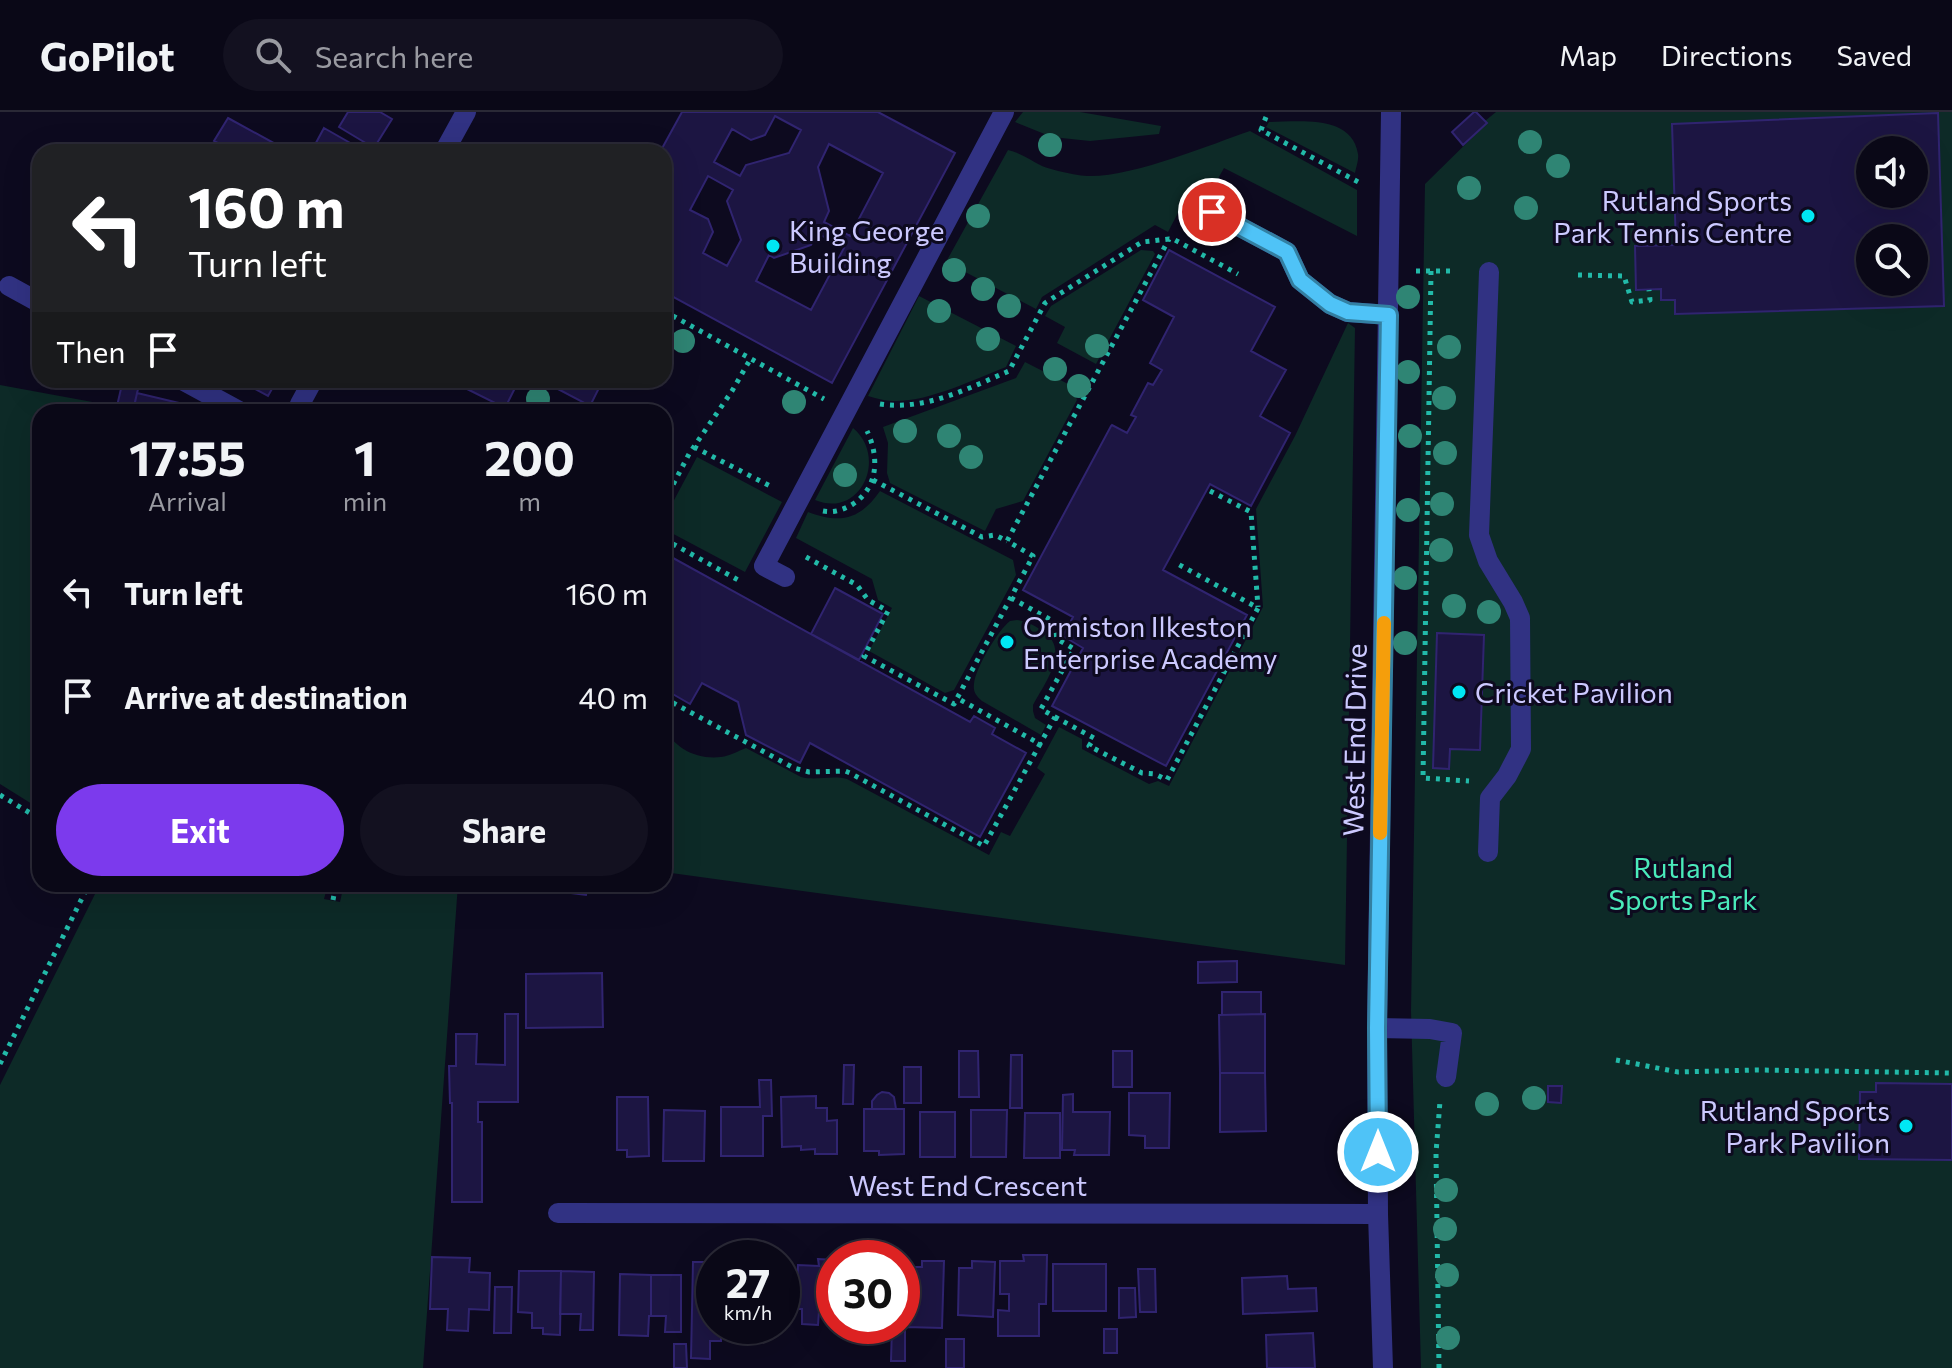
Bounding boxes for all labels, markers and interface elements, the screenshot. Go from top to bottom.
search box [223,19,783,91]
text: GoPilot [40,32,175,79]
icon: search [251,33,295,77]
text: Search here [315,37,473,74]
text: Map [1559,38,1617,72]
text: Directions [1661,38,1792,72]
text: Saved [1836,38,1912,72]
map controls [1856,136,1928,296]
button: sound [1856,136,1928,208]
text: 160 m [188,171,345,240]
icon: left [56,176,160,280]
pin [1178,178,1246,246]
place label: Rutland Sports Park Tennis Centre [1553,183,1792,249]
icon: arrive [1190,190,1234,234]
marker: Rutland Sports Park Tennis Centre [1799,207,1817,225]
place label: King George Building [789,213,944,279]
button: search [1856,224,1928,296]
marker: King George Building [764,237,782,255]
text: Turn left [188,240,327,284]
icon: arrive [141,328,185,372]
text: Then [56,332,125,369]
text: 17:55 [129,427,246,486]
text: 1 [354,427,376,486]
text: 200 [484,427,575,486]
text: Arrival [148,485,227,516]
text: min [343,485,387,516]
text: m [518,485,541,516]
icon: left [56,570,100,614]
text: Turn left [124,574,243,611]
text: 160 m [565,574,648,611]
place label: Ormiston Ilkeston Enterprise Academy [1023,609,1277,675]
marker: Ormiston Ilkeston Enterprise Academy [998,633,1016,651]
street label: West End Drive [1335,643,1373,837]
icon: arrive [56,674,100,718]
place label: Cricket Pavilion [1475,675,1673,709]
text: Arrive at destination [124,678,408,715]
text: 40 m [579,678,648,715]
marker: Cricket Pavilion [1450,683,1468,701]
button: Exit [56,784,344,876]
button: Share [360,784,648,876]
park label: Rutland Sports Park [1608,850,1758,916]
place label: Rutland Sports Park Pavilion [1700,1093,1890,1159]
position arrow [1336,1110,1420,1194]
marker: Rutland Sports Park Pavilion [1897,1117,1915,1135]
street label: West End Crescent [849,1168,1087,1202]
speed limit sign: 30 [816,1240,920,1344]
text: 27 [726,1257,770,1306]
text: km/h [724,1300,772,1324]

